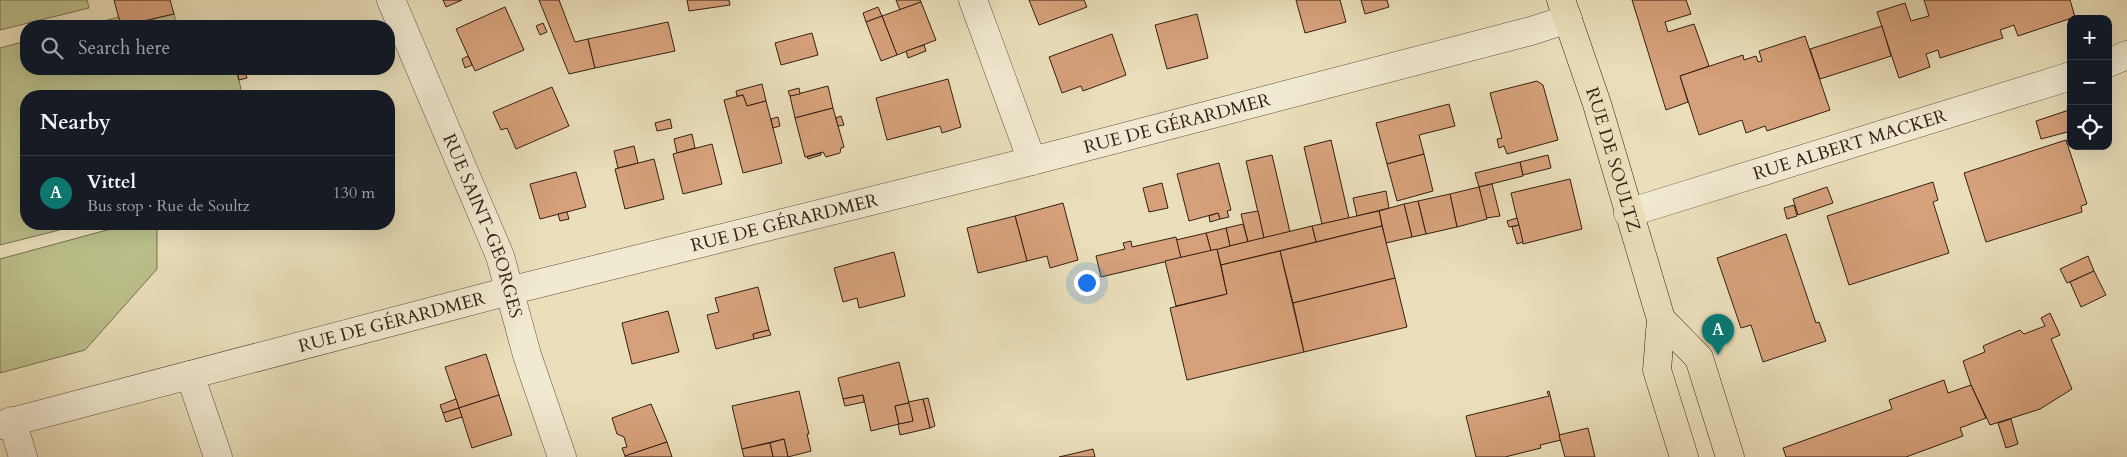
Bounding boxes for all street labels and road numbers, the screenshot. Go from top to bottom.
street label: RUE DE SOULTZ [1580,84,1647,235]
street label: RUE DE GÉRARDMER [1081,87,1273,160]
street label: RUE ALBERT MACKER [1750,103,1950,186]
street label: RUE SAINT-GEORGES [437,130,529,321]
street label: RUE DE GÉRARDMER [688,187,881,258]
street label: RUE DE GÉRARDMER [296,285,488,358]

